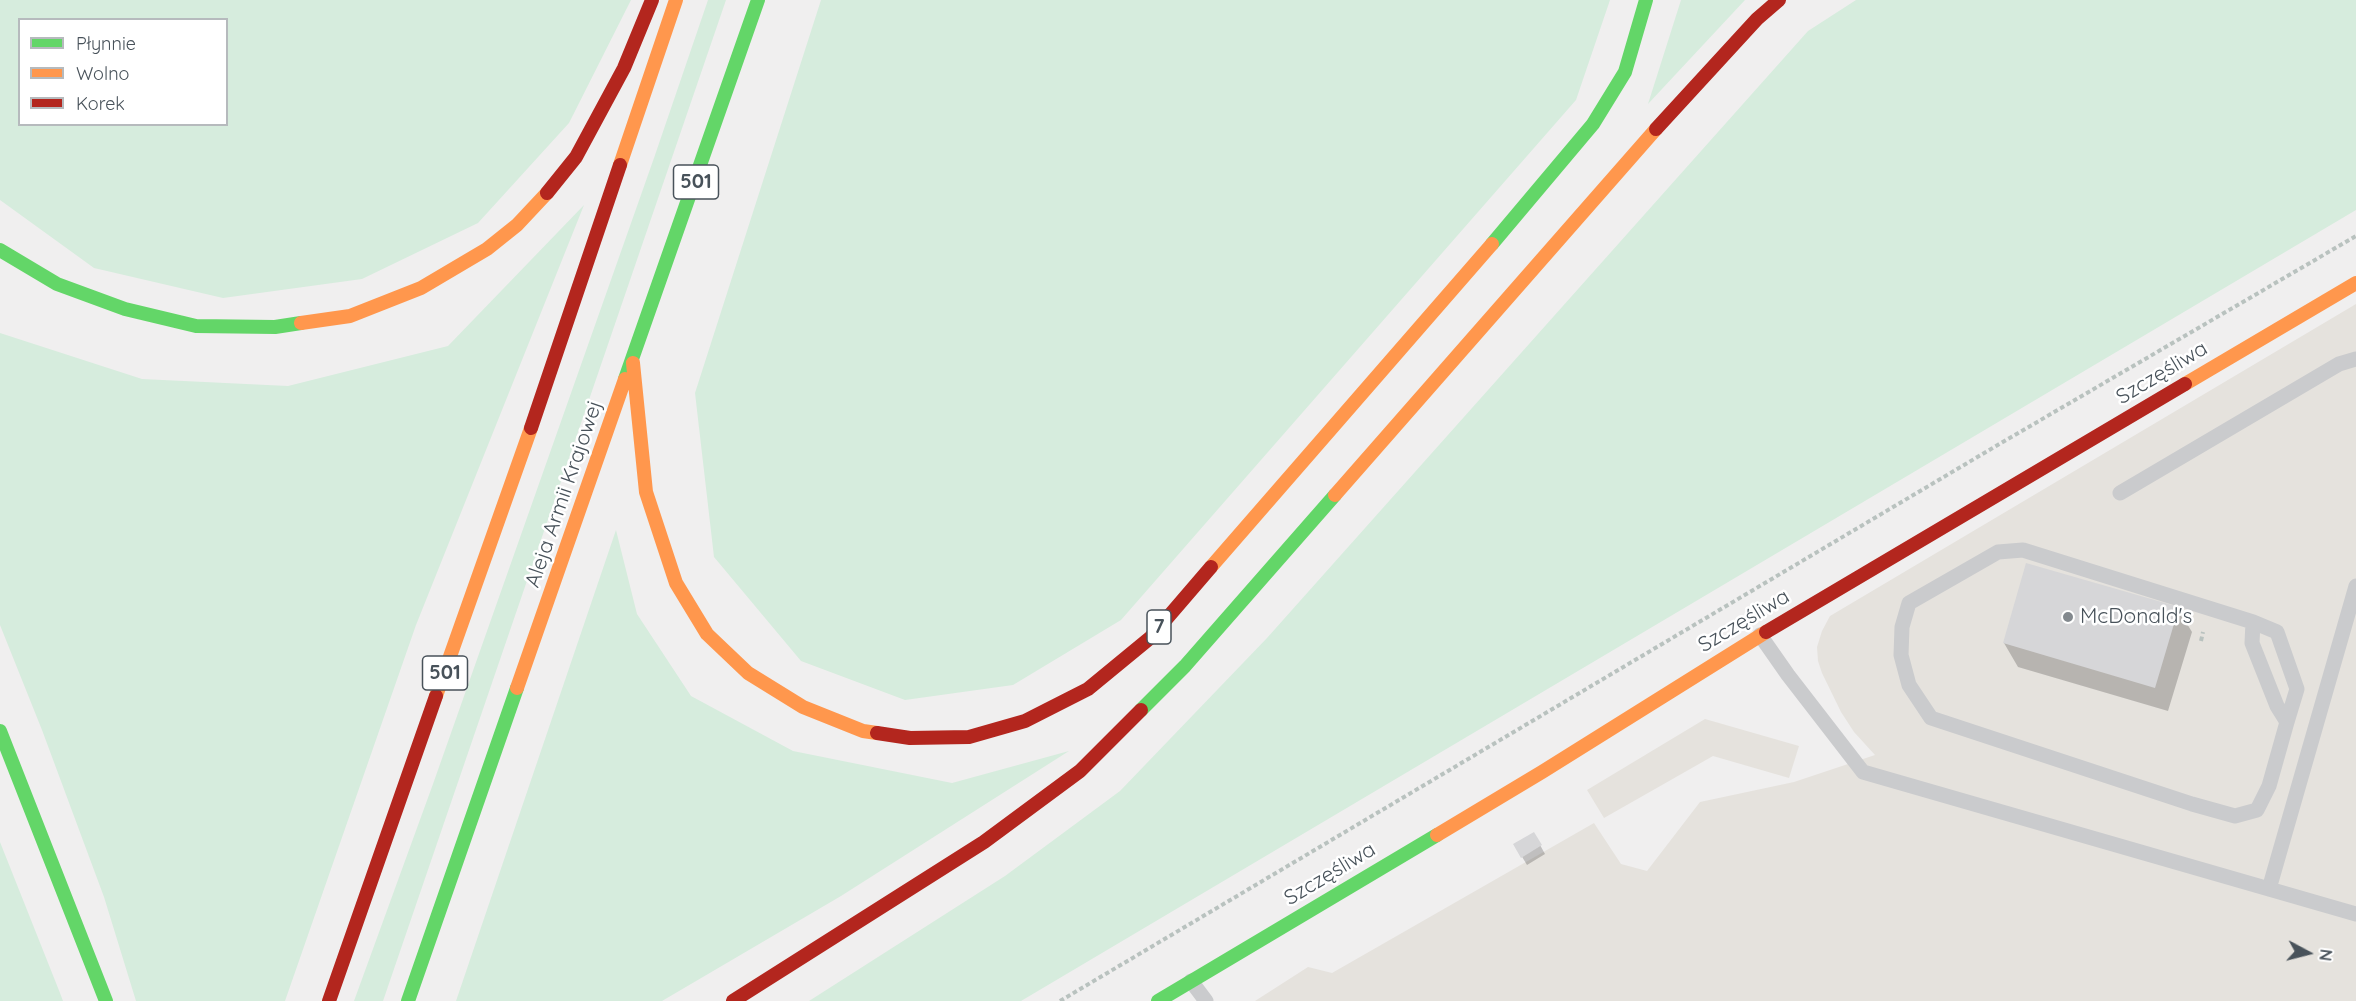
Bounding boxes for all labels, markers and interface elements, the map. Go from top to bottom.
legend [18,18,228,126]
text: Płynnie [76,32,136,55]
text: Wolno [76,62,129,85]
text: Korek [76,92,125,115]
road number: 501 [674,165,718,199]
street label: Szczęśliwa [2112,336,2212,410]
street label: Aleja Armii Krajowej [520,397,608,591]
street label: Szczęśliwa [1694,584,1794,658]
place label: McDonald's [2080,604,2192,630]
road number: 7 [1147,610,1171,644]
marker: McDonald's [2061,610,2075,624]
road number: 501 [422,656,468,690]
street label: Szczęśliwa [1280,837,1380,911]
north arrow [2278,923,2338,983]
text: N [2315,948,2337,962]

